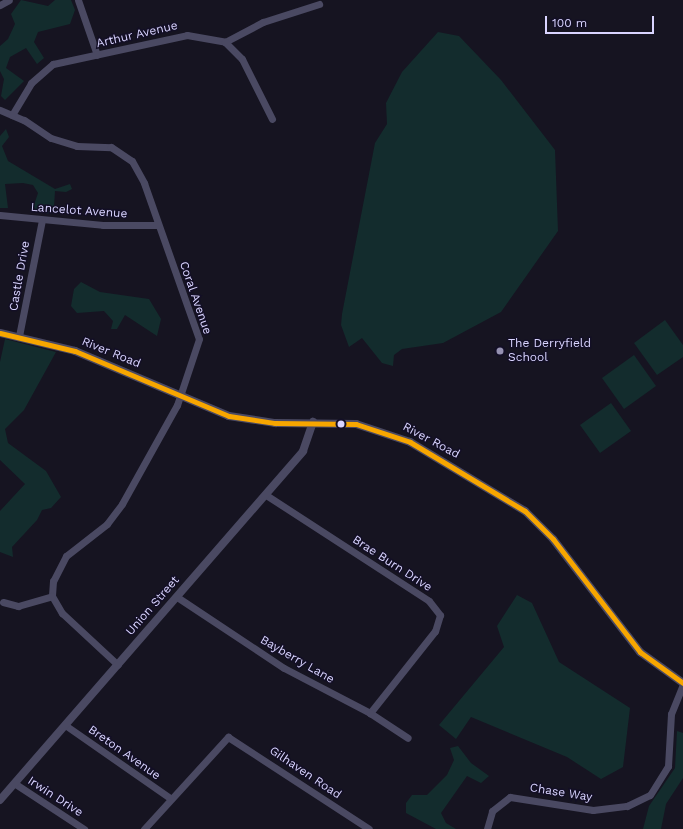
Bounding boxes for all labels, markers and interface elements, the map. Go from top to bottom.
scale bar [547,8,656,34]
text: 100 m [552,16,587,30]
street label: Arthur Avenue [95,19,179,51]
street label: Lancelot Avenue [30,200,128,222]
street label: Castle Drive [7,240,33,312]
street label: Coral Avenue [176,259,214,337]
street label: River Road [79,335,143,371]
place label: The Derryfield School [508,337,591,365]
marker: The Derryfield School [495,346,505,356]
unlabelled marker [336,419,346,429]
street label: River Road [400,420,462,462]
street label: Brae Burn Drive [350,533,434,595]
street label: Union Street [123,573,183,639]
street label: Bayberry Lane [257,633,337,687]
street label: Breton Avenue [85,723,163,783]
street label: Gilhaven Road [266,744,344,802]
street label: Irwin Drive [25,774,85,820]
street label: Chase Way [529,781,593,805]

